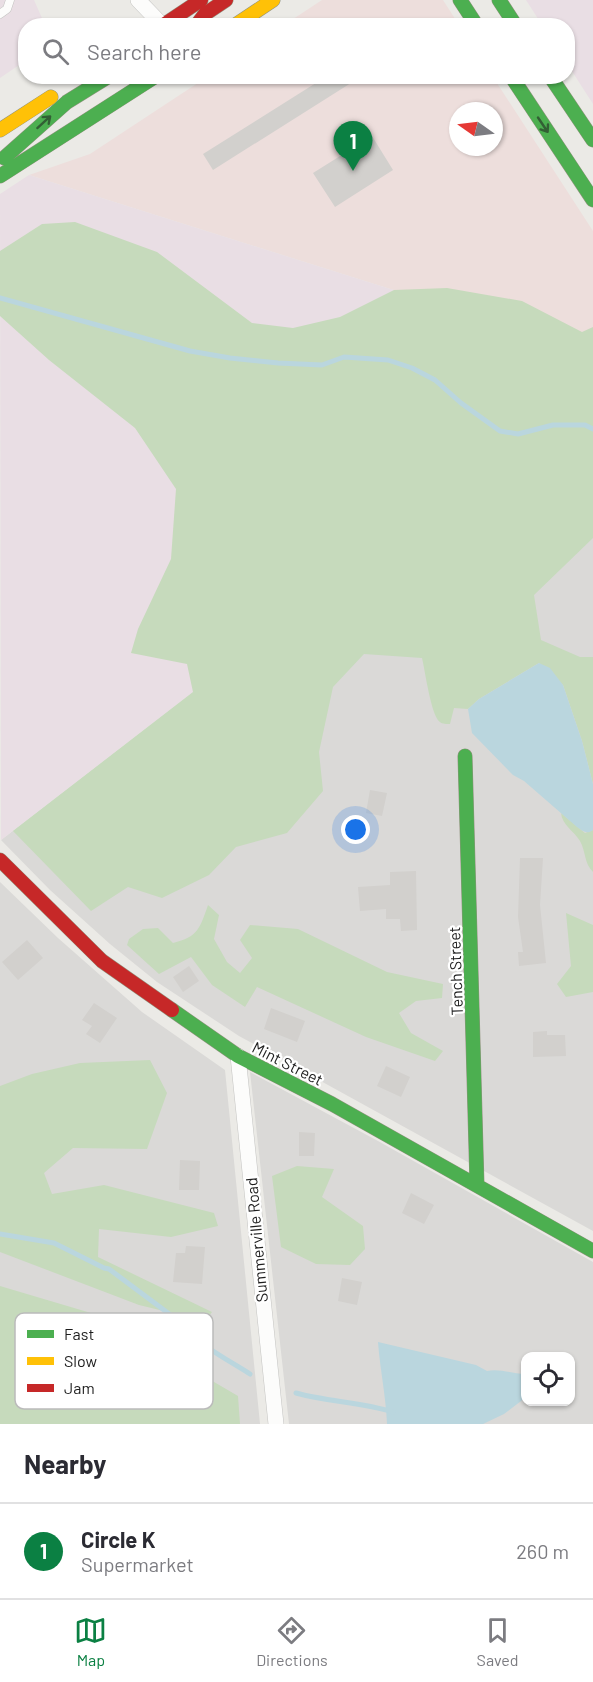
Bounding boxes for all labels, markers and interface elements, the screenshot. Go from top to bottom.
search box [18,18,575,84]
icon: search [39,35,72,68]
text: Search here [87,38,201,64]
north arrow [449,102,503,156]
one-way arrow [36,115,51,130]
one-way arrow [537,116,549,133]
pin: 1 [334,122,372,171]
your location [341,815,370,844]
street label: Tench Street [444,926,466,1016]
street label: Mint Street [249,1037,327,1089]
street label: Summerville Road [241,1177,271,1303]
legend [15,1313,213,1409]
text: Fast [64,1324,94,1343]
text: Slow [64,1351,97,1370]
map controls [521,1352,575,1406]
button: locate [521,1352,575,1406]
text: Jam [64,1378,95,1397]
text: Nearby [24,1448,106,1479]
text: Circle K [81,1526,156,1552]
text: 1 [40,1539,47,1563]
text: 260 m [516,1539,569,1563]
text: Supermarket [81,1552,194,1576]
tab: Map [74,1614,107,1669]
tab: Directions [256,1614,328,1669]
tab: Saved [477,1614,519,1669]

